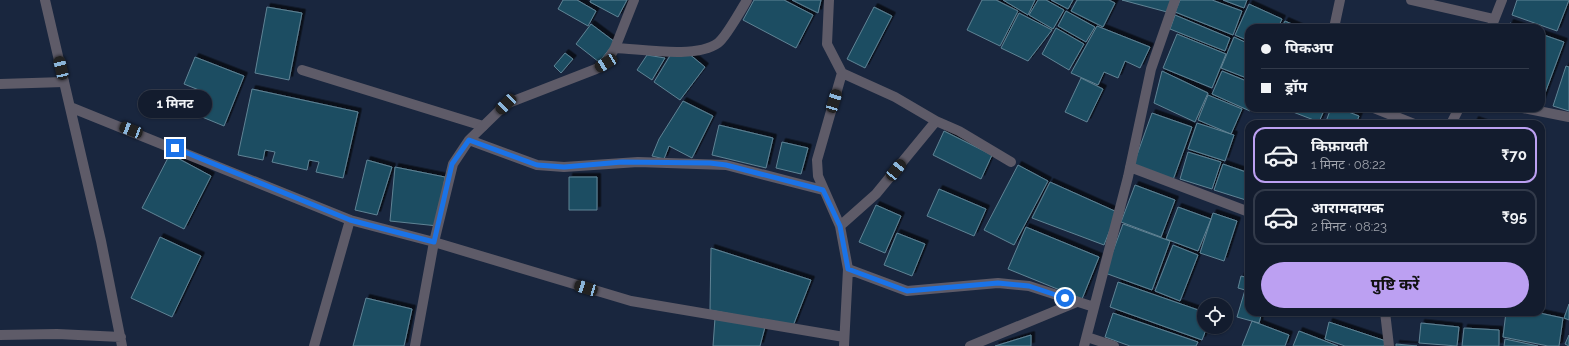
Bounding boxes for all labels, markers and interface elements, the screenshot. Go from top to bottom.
text: पिकअप [1285,39,1333,57]
car [593,52,619,74]
car [52,55,70,81]
text: ड्रॉप [1285,78,1307,96]
car [825,88,843,114]
callout: 1 मिनट [138,90,212,118]
car [493,91,519,117]
text: 1 मिनट [157,96,193,111]
car [118,120,144,140]
icon: car [1263,137,1299,173]
text: किफ़ायती [1311,137,1368,155]
route end [166,139,184,157]
text: ₹70 [1501,146,1527,164]
car [884,157,908,183]
text: 1 मिनट · 08:22 [1311,157,1386,172]
icon: car [1263,199,1299,235]
text: आरामदायक [1311,199,1384,217]
text: ₹95 [1502,208,1527,226]
text: 2 मिनट · 08:23 [1311,219,1387,234]
button: पुष्टि करें [1261,262,1529,308]
car [573,279,599,297]
route start [1056,289,1074,307]
map controls [1197,298,1233,334]
button: locate [1197,298,1233,334]

